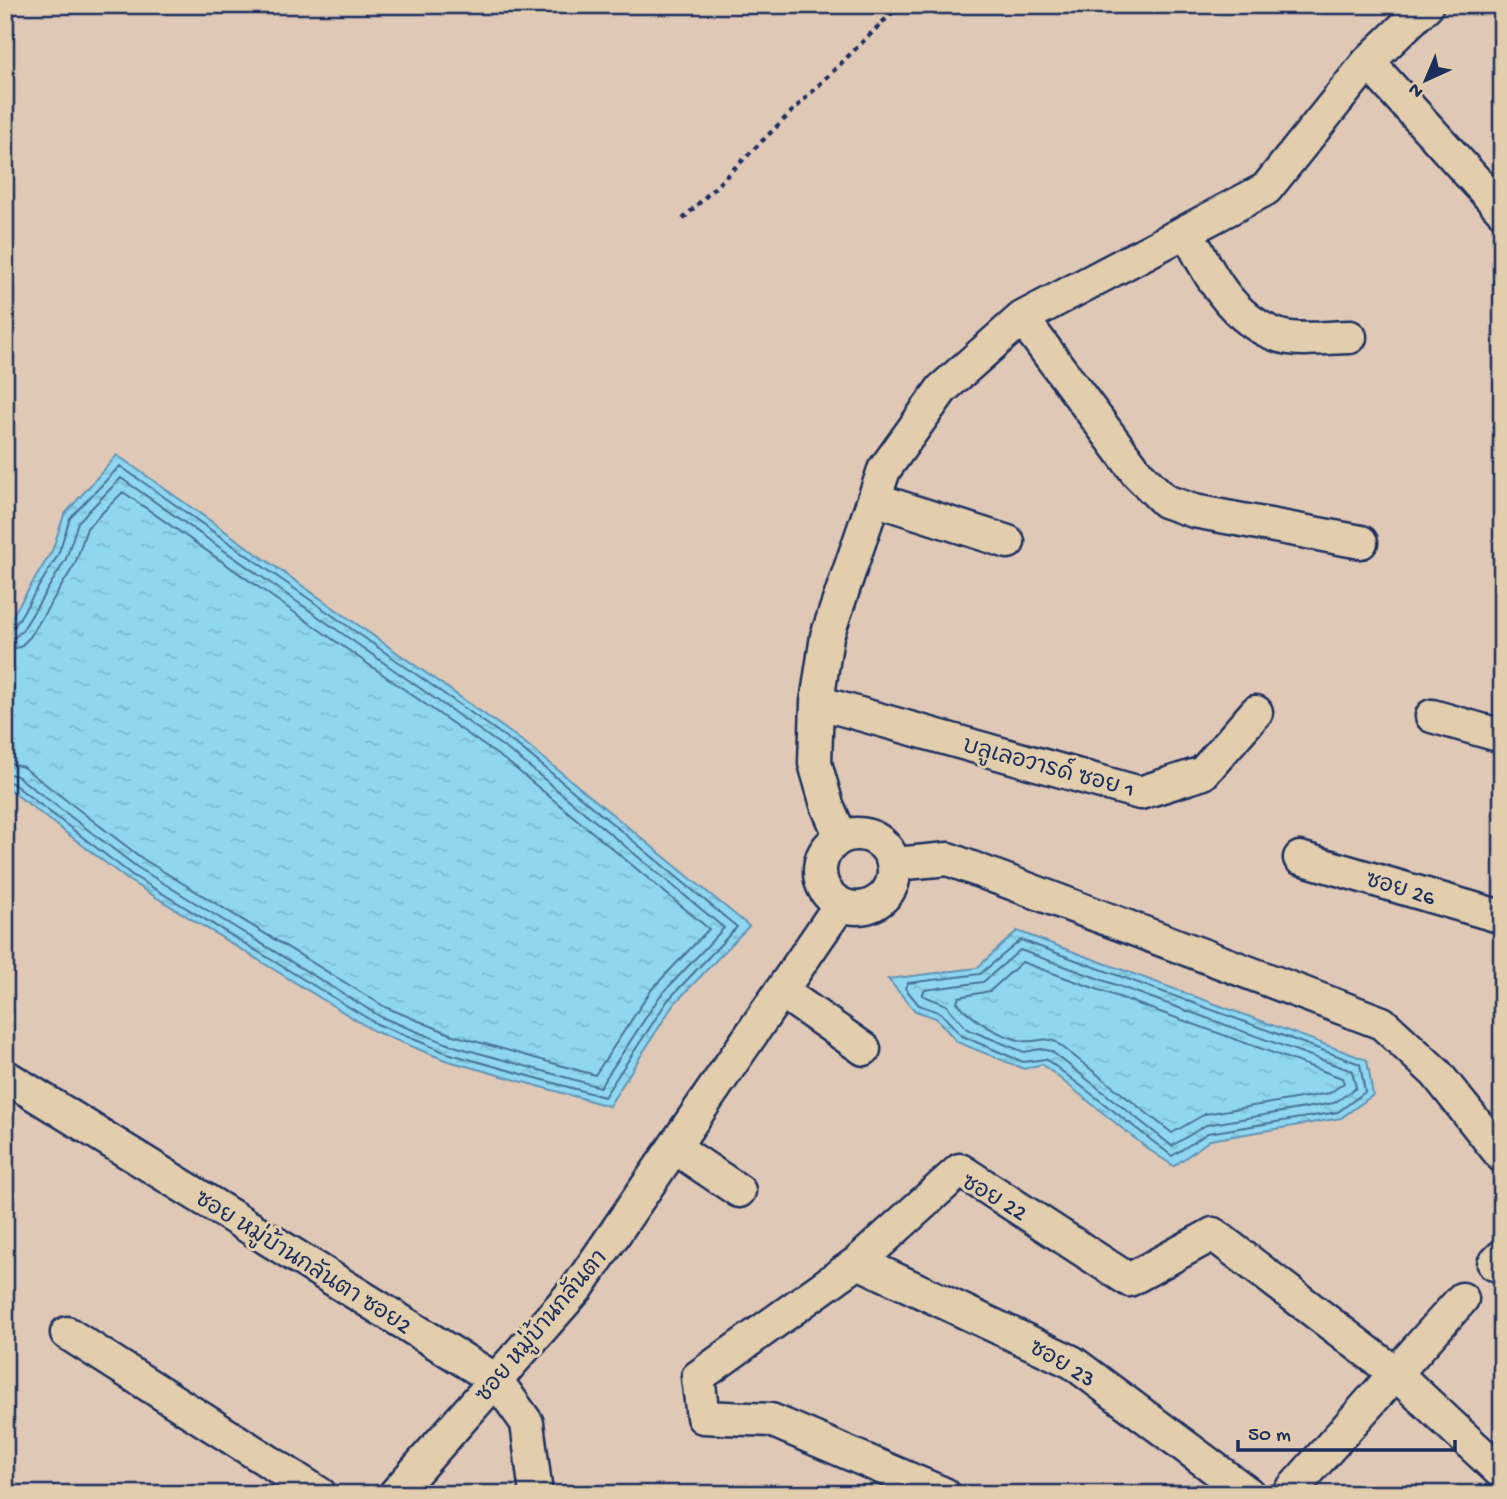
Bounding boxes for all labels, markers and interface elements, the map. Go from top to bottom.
north arrow [1392,46,1462,116]
text: N [1404,77,1429,102]
street label: บลูเลอวารด์ ซอย 1 [959,728,1138,806]
street label: ซอย 26 [1362,868,1438,913]
street label: ซอย 22 [956,1170,1031,1228]
street label: ซอย หมู่บ้านกลันตา ซอย2 [188,1182,418,1343]
street label: ซอย หมู่บ้านกลันตา [467,1242,615,1410]
street label: ซอย 23 [1024,1335,1099,1395]
scale bar [1238,1408,1454,1452]
text: 50 m [1248,1424,1291,1449]

